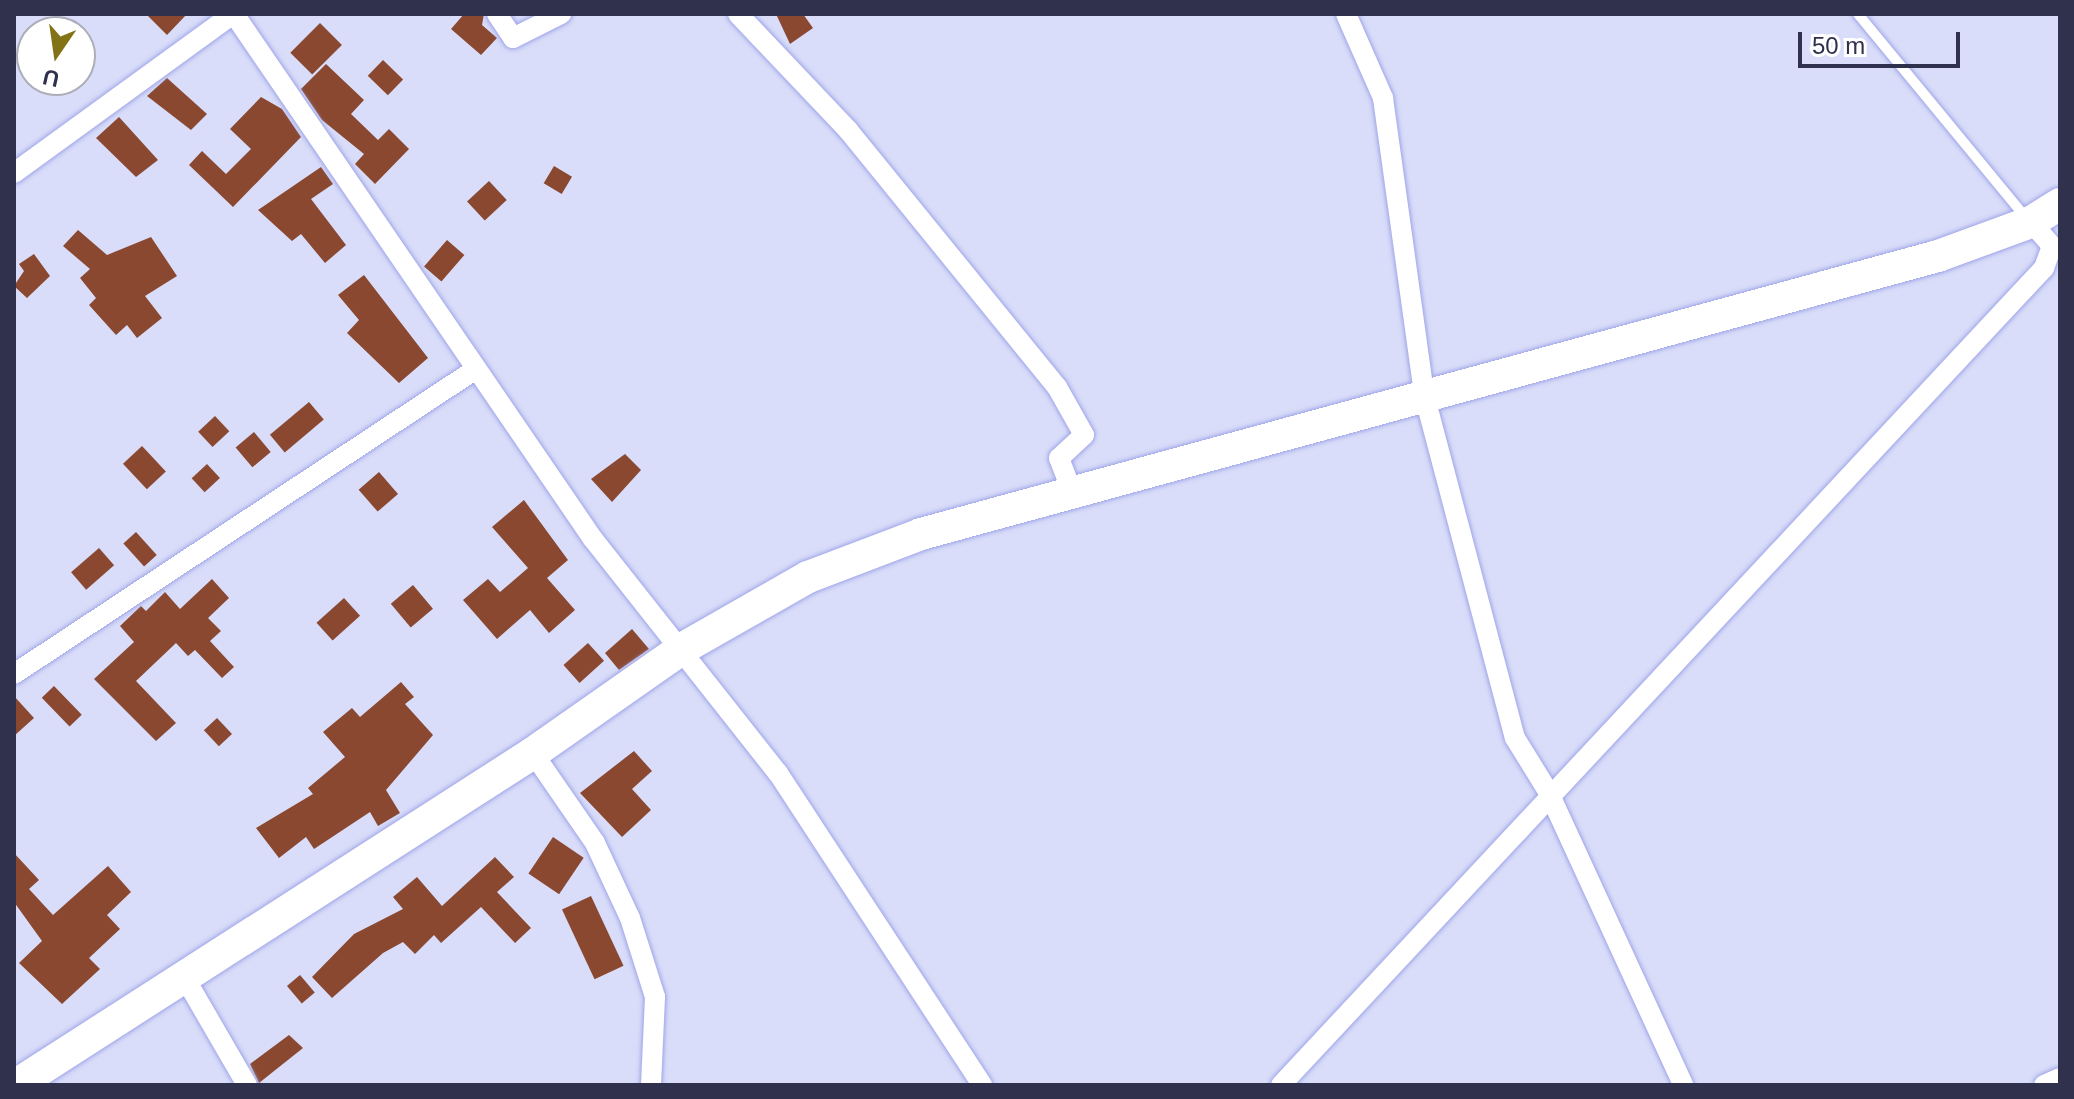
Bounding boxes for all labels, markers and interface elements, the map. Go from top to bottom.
north arrow [16,16,96,96]
scale bar [1802,16,1964,66]
text: 50 m [1812,32,1865,59]
text: U [40,64,61,92]

